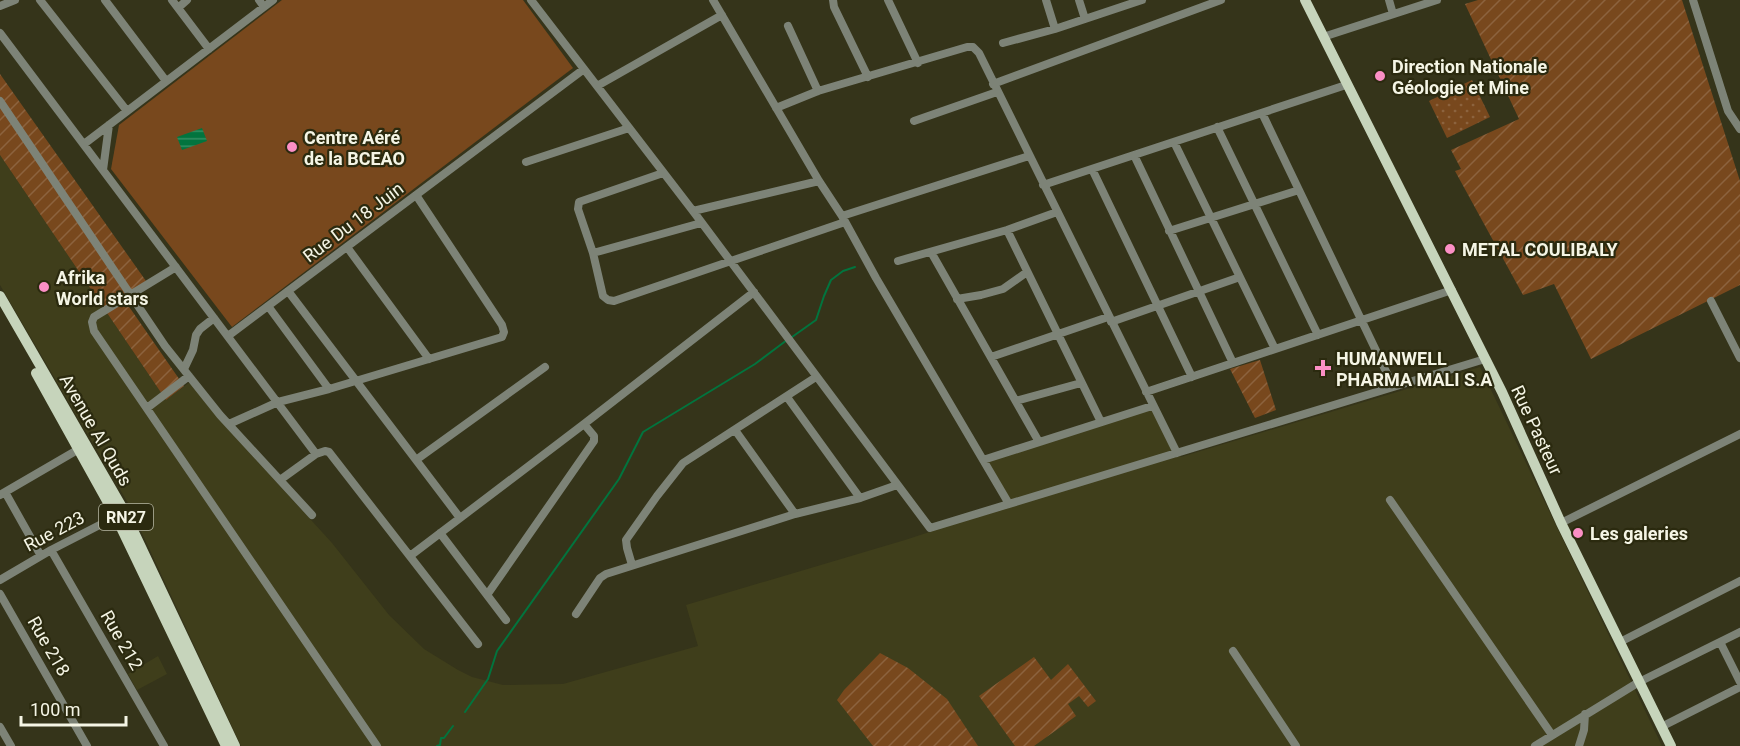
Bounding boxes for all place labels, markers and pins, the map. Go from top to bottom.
place label: Direction Nationale Géologie et Mine [1392,56,1547,98]
marker: Direction Nationale Géologie et Mine [1373,69,1387,83]
place label: Centre Aéré de la BCEAO [304,127,405,169]
marker: Centre Aéré de la BCEAO [285,140,299,154]
place label: METAL COULIBALY [1462,239,1619,260]
marker: METAL COULIBALY [1443,242,1457,256]
place label: Afrika World stars [56,267,148,309]
marker: Afrika World stars [37,280,51,294]
place label: HUMANWELL PHARMA MALI S.A [1336,348,1493,390]
marker: HUMANWELL PHARMA MALI S.A [1314,359,1332,377]
place label: Les galeries [1590,523,1688,544]
marker: Les galeries [1571,526,1585,540]

